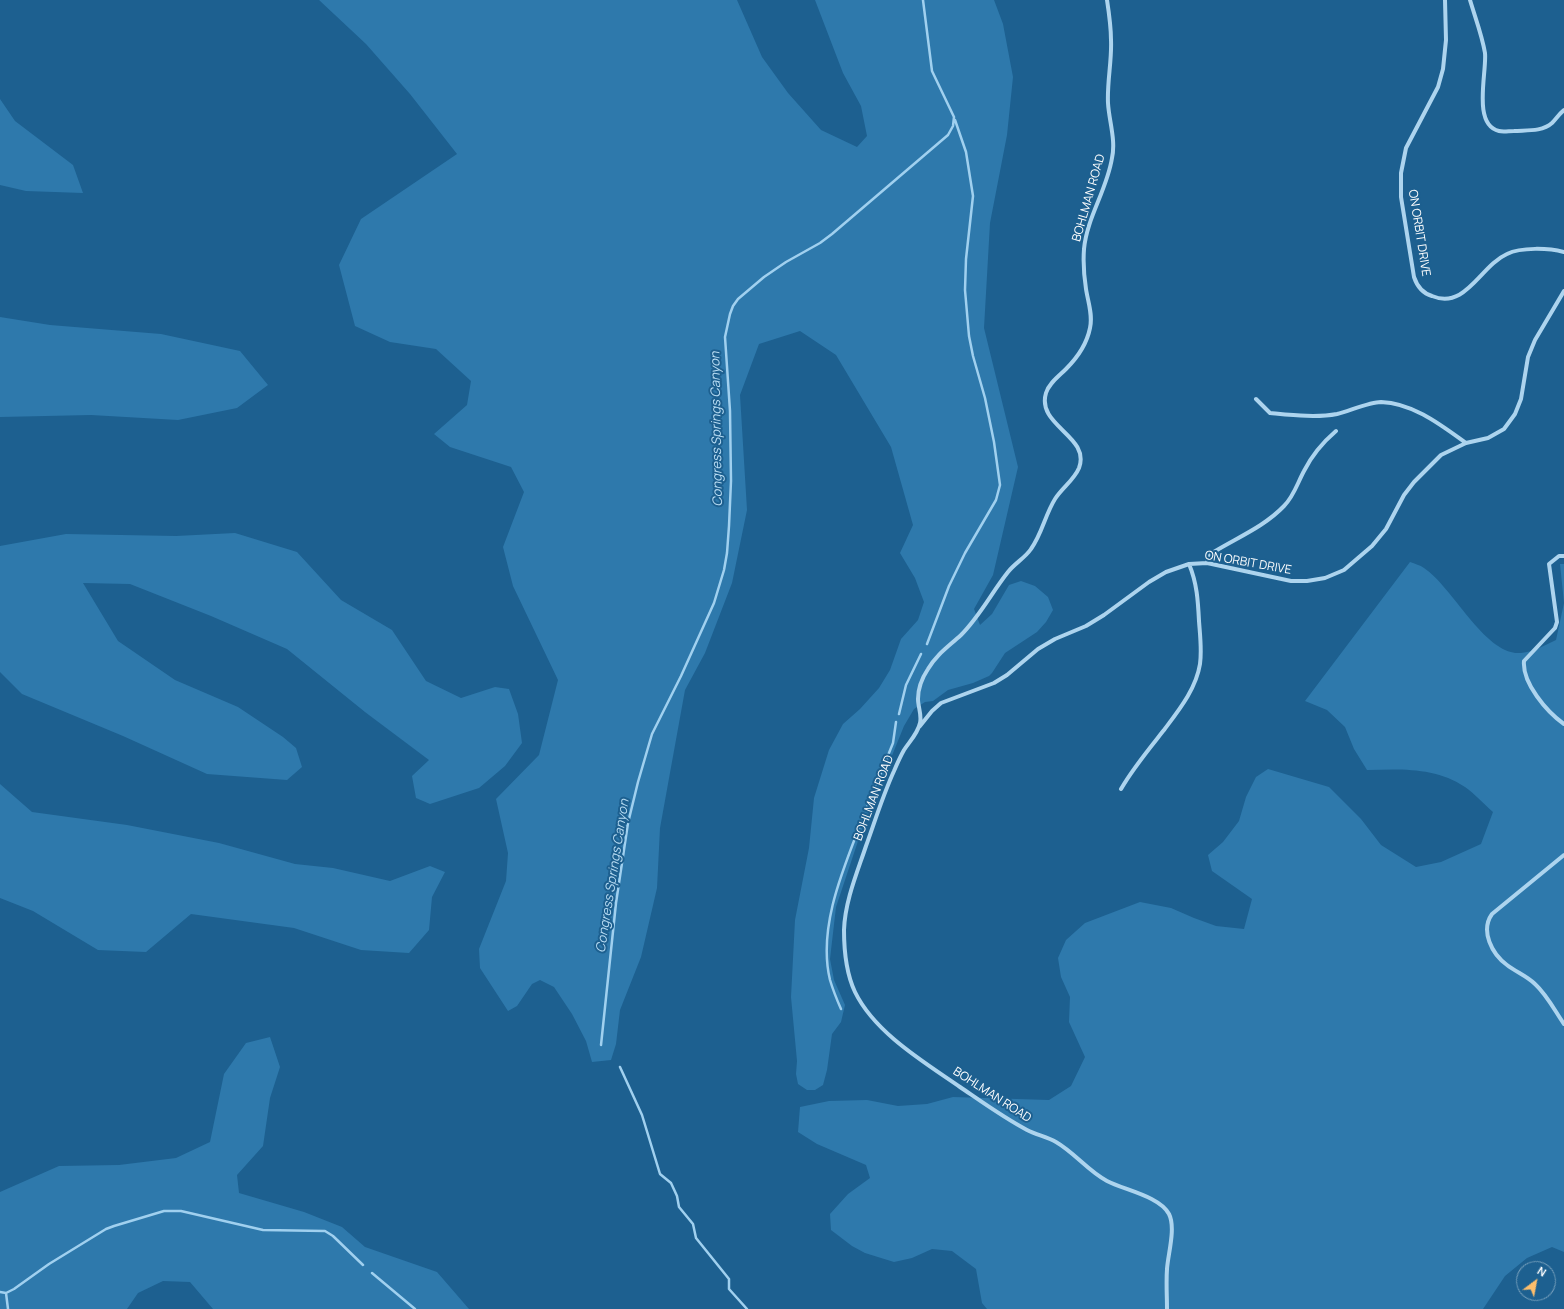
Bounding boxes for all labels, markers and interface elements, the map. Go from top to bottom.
street label: BOHLMAN ROAD [1070,153,1108,243]
street label: ON ORBIT DRIVE [1405,189,1433,277]
water label: Congress Springs Canyon [708,351,726,507]
street label: ON ORBIT DRIVE [1204,548,1292,578]
street label: BOHLMAN ROAD [851,753,897,843]
water label: Congress Springs Canyon [593,798,633,954]
street label: BOHLMAN ROAD [950,1064,1034,1126]
north arrow [1516,1261,1556,1301]
text: N [1535,1263,1549,1280]

